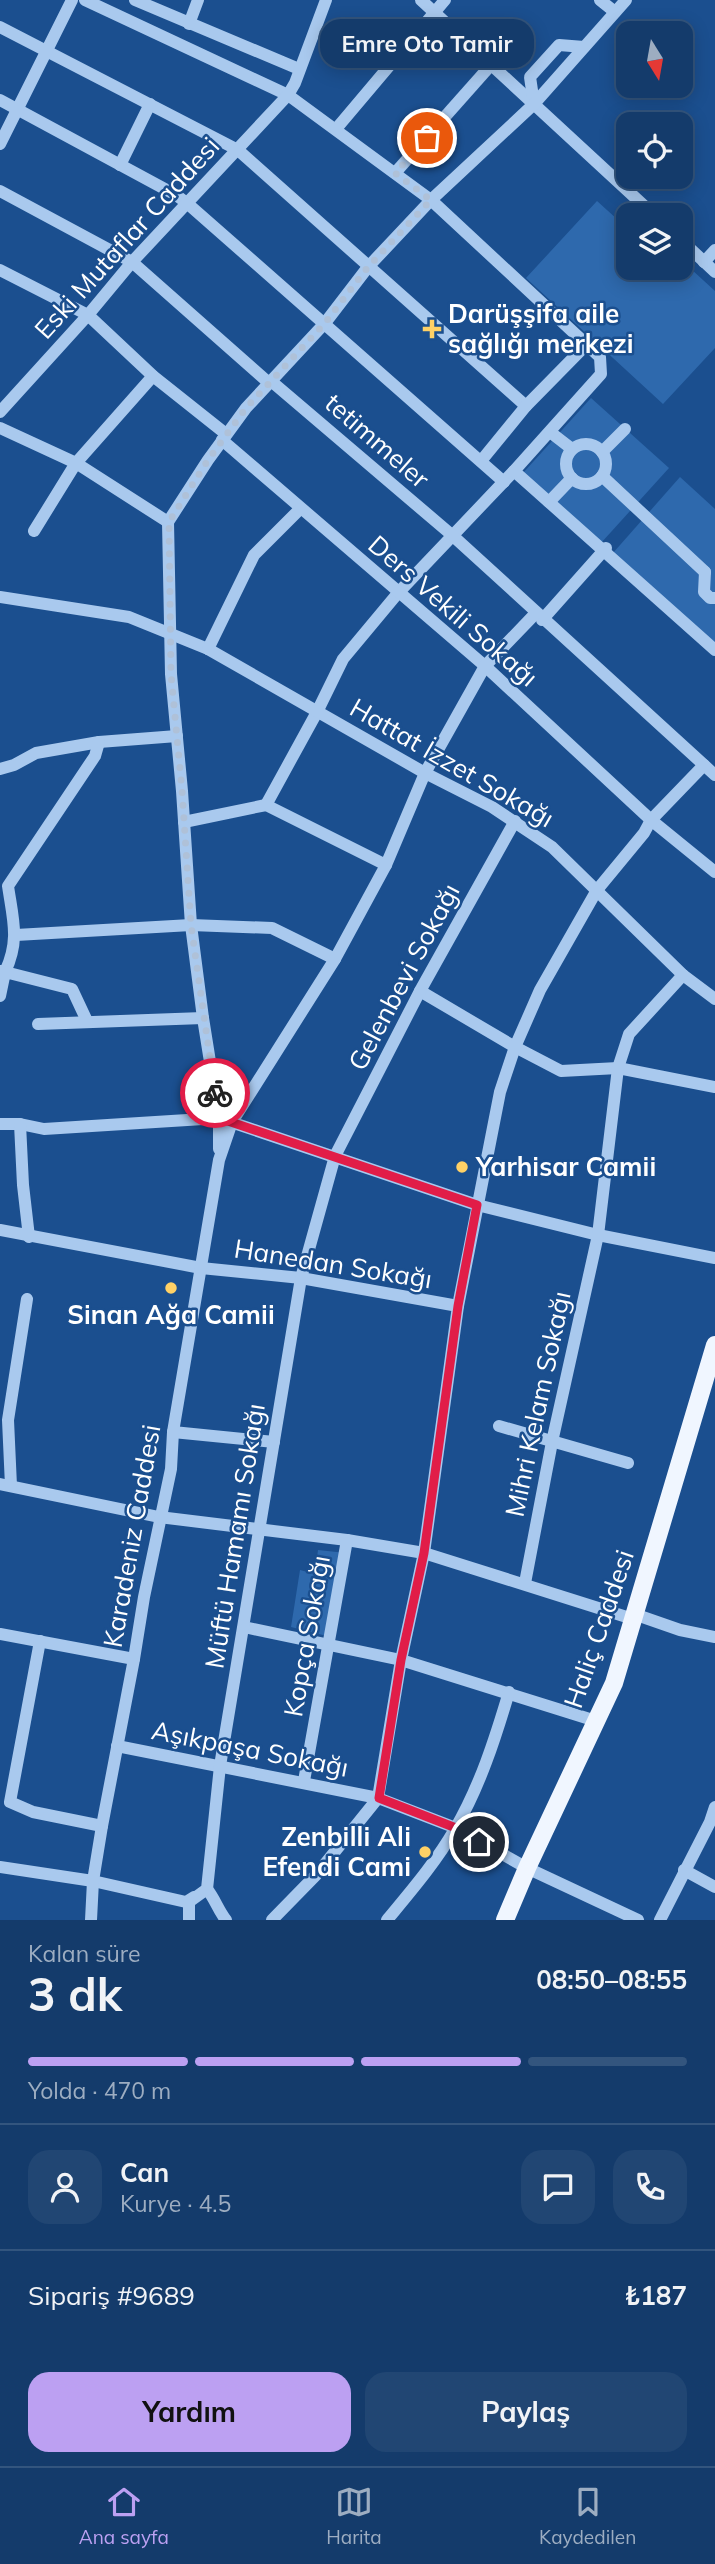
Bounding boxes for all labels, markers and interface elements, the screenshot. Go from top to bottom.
callout: Emre Oto Tamir [320,19,534,68]
north arrow [616,21,693,98]
map controls [616,21,693,280]
text: Emre Oto Tamir [341,29,513,58]
pin [397,108,457,168]
button: locate [616,112,693,189]
icon: bag [408,119,446,157]
street label: Eski Mutaflar Caddesi [27,130,226,346]
button: layers [616,203,693,280]
place label: Darüşşifa aile sağlığı merkezi [448,297,633,360]
marker: Darüşşifa aile sağlığı merkezi [422,319,442,339]
street label: tetimmeler [318,386,437,495]
street label: Ders Vekili Sokağı [362,528,545,693]
street label: Hattat İzzet Sokağı [344,691,560,834]
street label: Gelenbevi Sokağı [340,878,467,1076]
courier [180,1058,250,1128]
icon: bike [196,1074,234,1112]
place label: Yarhisar Camii [475,1150,656,1183]
marker: Yarhisar Camii [454,1159,470,1175]
street label: Hanedan Sokağı [232,1232,434,1295]
marker: Sinan Ağa Camii [163,1280,179,1296]
street label: Mihri Kelam Sokağı [497,1288,578,1520]
place label: Sinan Ağa Camii [67,1298,275,1331]
street label: Müftü Hamamı Sokağı [197,1401,272,1671]
street label: Karadeniz Caddesi [96,1422,167,1650]
street label: Haliç Caddesi [556,1545,641,1712]
street label: Kopça Sokağı [276,1553,337,1719]
street label: Aşıkpaşa Sokağı [149,1713,351,1784]
pin [449,1812,509,1872]
place label: Zenbilli Ali Efendi Cami [262,1820,411,1883]
icon: home [460,1823,498,1861]
marker: Zenbilli Ali Efendi Cami [417,1844,433,1860]
text: Kalan süre [28,1939,141,1968]
text: 08:50–08:55 [536,1963,687,1996]
text: 3 dk [28,1965,122,2023]
text: Yolda · 470 m [28,2076,171,2105]
button: person [28,2150,102,2224]
button: chat [521,2150,595,2224]
button: phone [613,2150,687,2224]
text: Can [120,2156,169,2189]
text: Kurye · 4.5 [120,2189,231,2218]
text: Sipariş #9689 [28,2279,195,2312]
text: ₺187 [625,2279,687,2312]
button: Yardım [28,2372,351,2452]
button: Paylaş [365,2372,687,2452]
tab: Ana sayfa [79,2483,169,2549]
tab: Harita [326,2483,382,2549]
tab: Kaydedilen [539,2483,636,2549]

